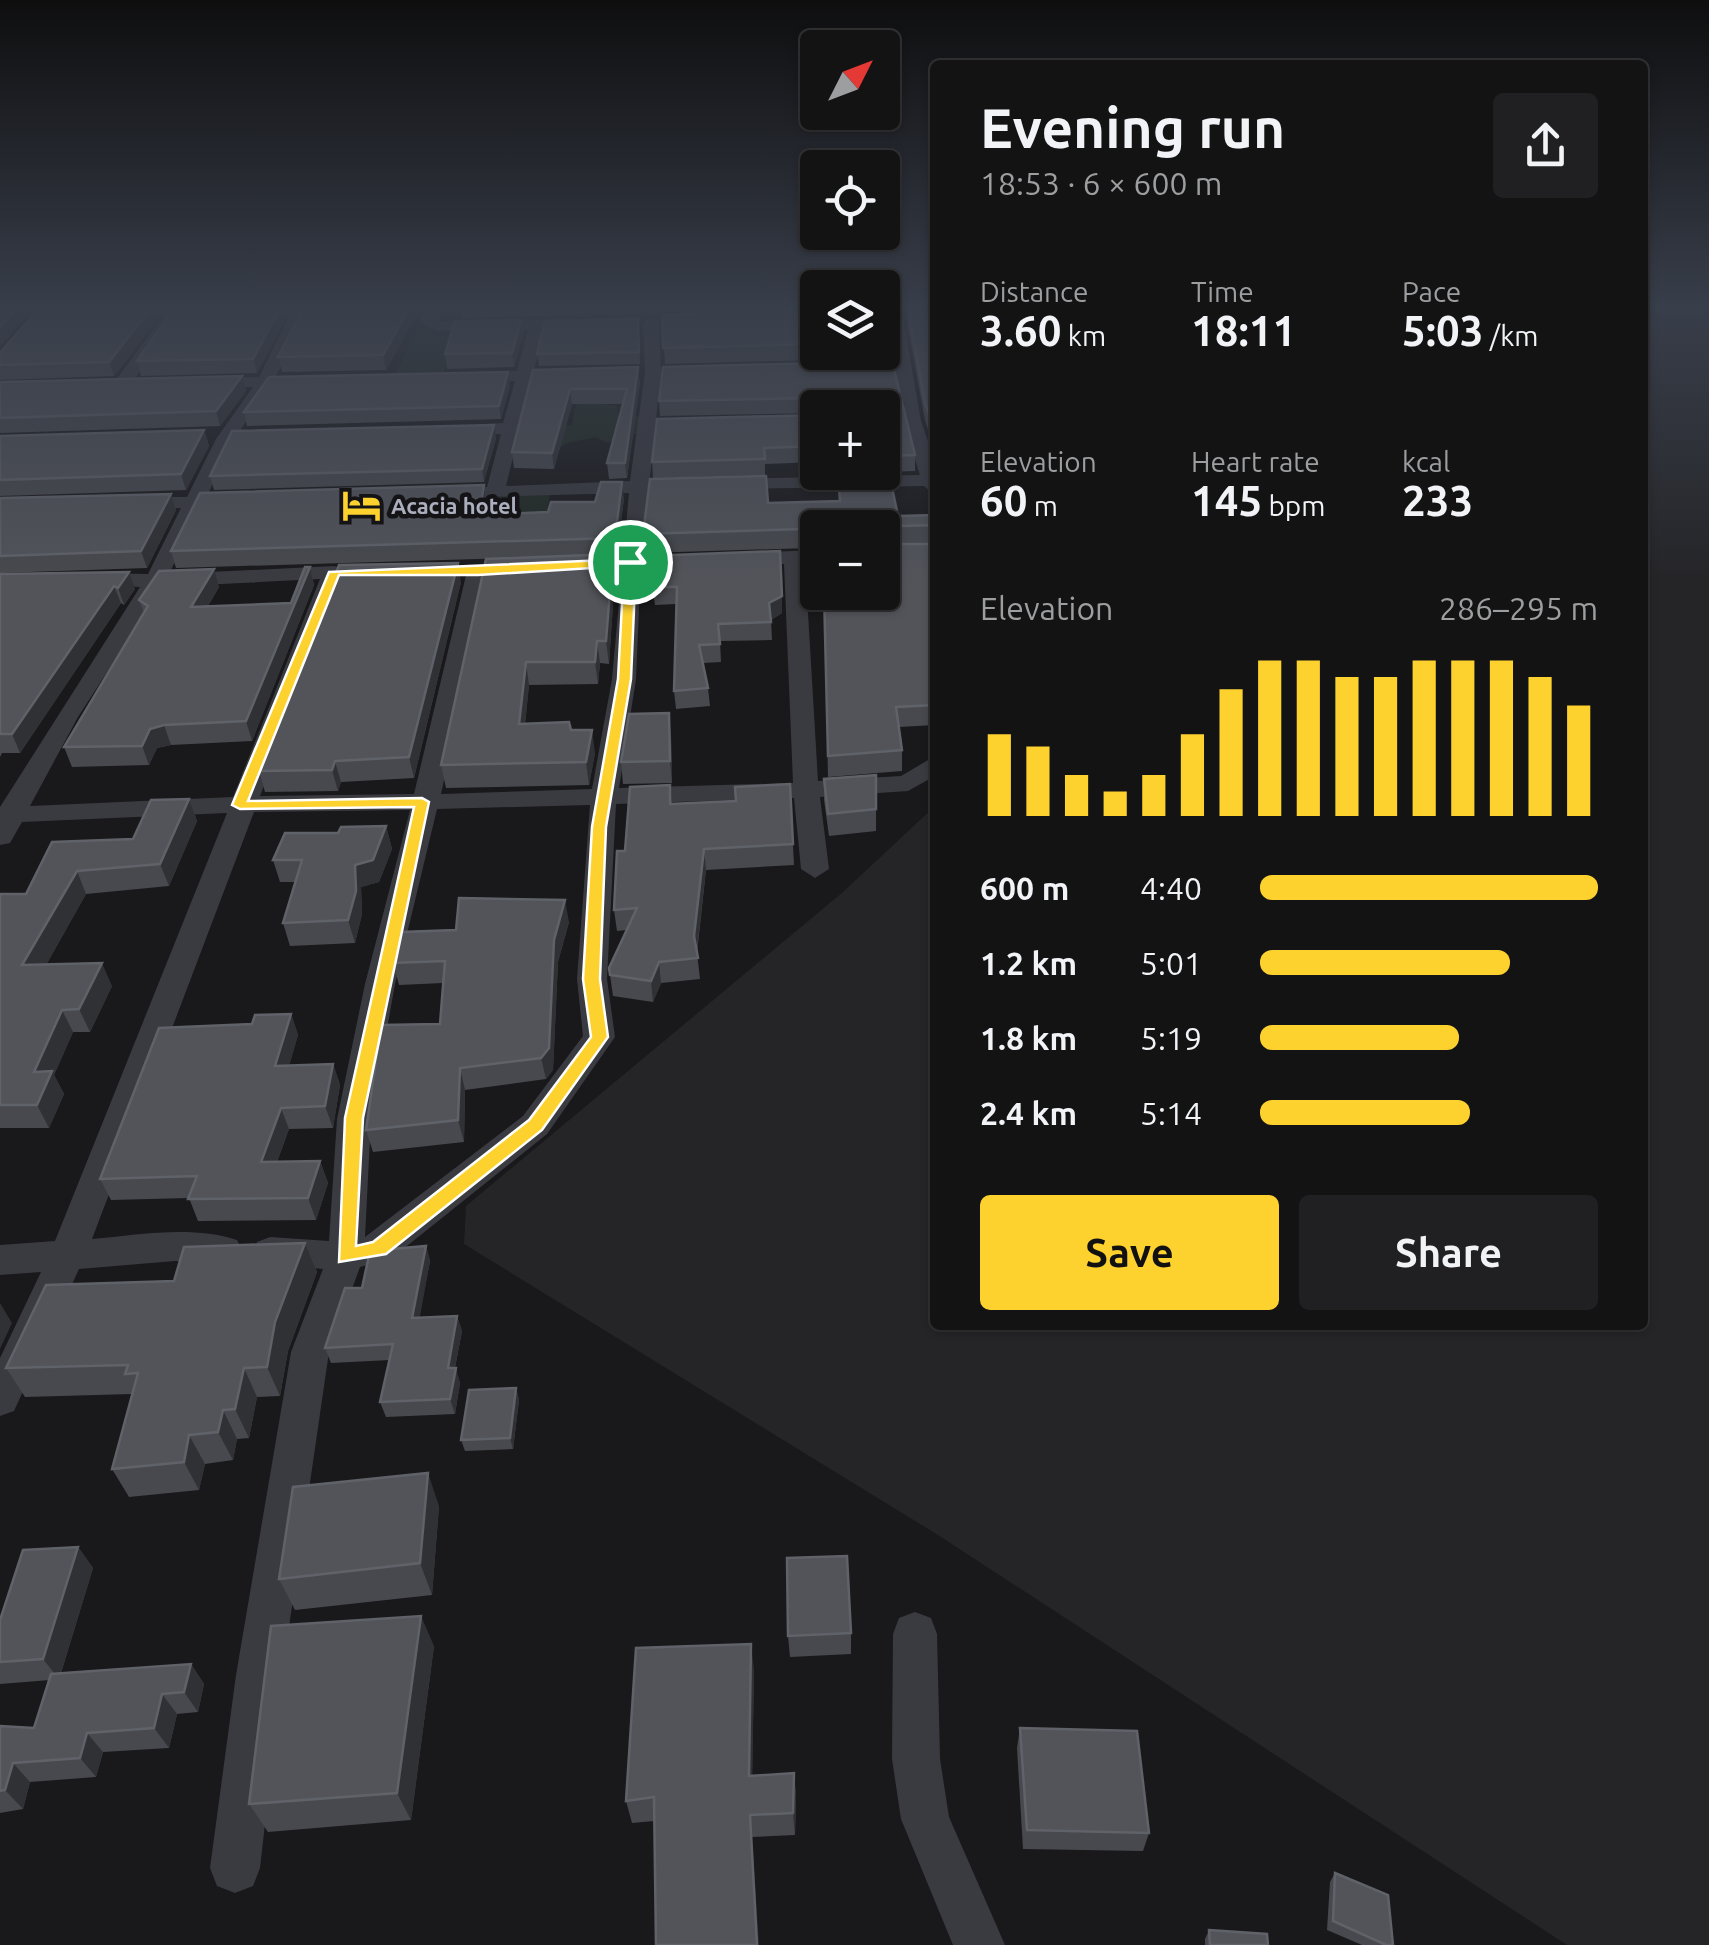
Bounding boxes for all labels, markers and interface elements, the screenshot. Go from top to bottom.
north arrow [800,30,900,130]
map controls [800,30,900,610]
button: share [1493,93,1598,198]
text: Evening run [980,97,1285,158]
button: locate [800,150,900,250]
text: 18:53 · 6 × 600 m [980,165,1222,201]
button: layers [800,270,900,370]
text: Distance [980,276,1088,307]
text: Time [1191,276,1254,307]
text: Pace [1402,276,1461,307]
text: 3.60 [980,307,1061,354]
text: 18:11 [1191,307,1296,354]
text: 5:03 [1402,307,1483,354]
text: km [1061,320,1106,351]
text: /km [1483,320,1538,351]
button: + [800,390,900,490]
text: Elevation [980,446,1097,477]
text: Heart rate [1191,446,1320,477]
text: kcal [1402,446,1450,477]
text: 60 [980,477,1027,524]
text: 145 [1191,477,1262,524]
text: 233 [1402,477,1473,524]
hotel icon: Acacia hotel [340,484,382,526]
text: m [1027,490,1058,521]
text: bpm [1262,490,1325,521]
place label: Acacia hotel [391,493,518,518]
button: − [800,510,900,610]
pin [588,520,673,605]
icon: arrive [603,535,658,590]
text: Elevation [980,590,1113,626]
text: 286–295 m [1439,590,1598,626]
text: 600 m [980,870,1069,906]
text: 4:40 [1140,870,1202,906]
text: 1.2 km [980,945,1077,981]
text: 5:01 [1140,945,1202,981]
text: 1.8 km [980,1020,1077,1056]
text: 5:19 [1140,1020,1202,1056]
text: 2.4 km [980,1095,1077,1131]
text: 5:14 [1140,1095,1202,1131]
button: Save [980,1195,1279,1310]
button: Share [1299,1195,1598,1310]

